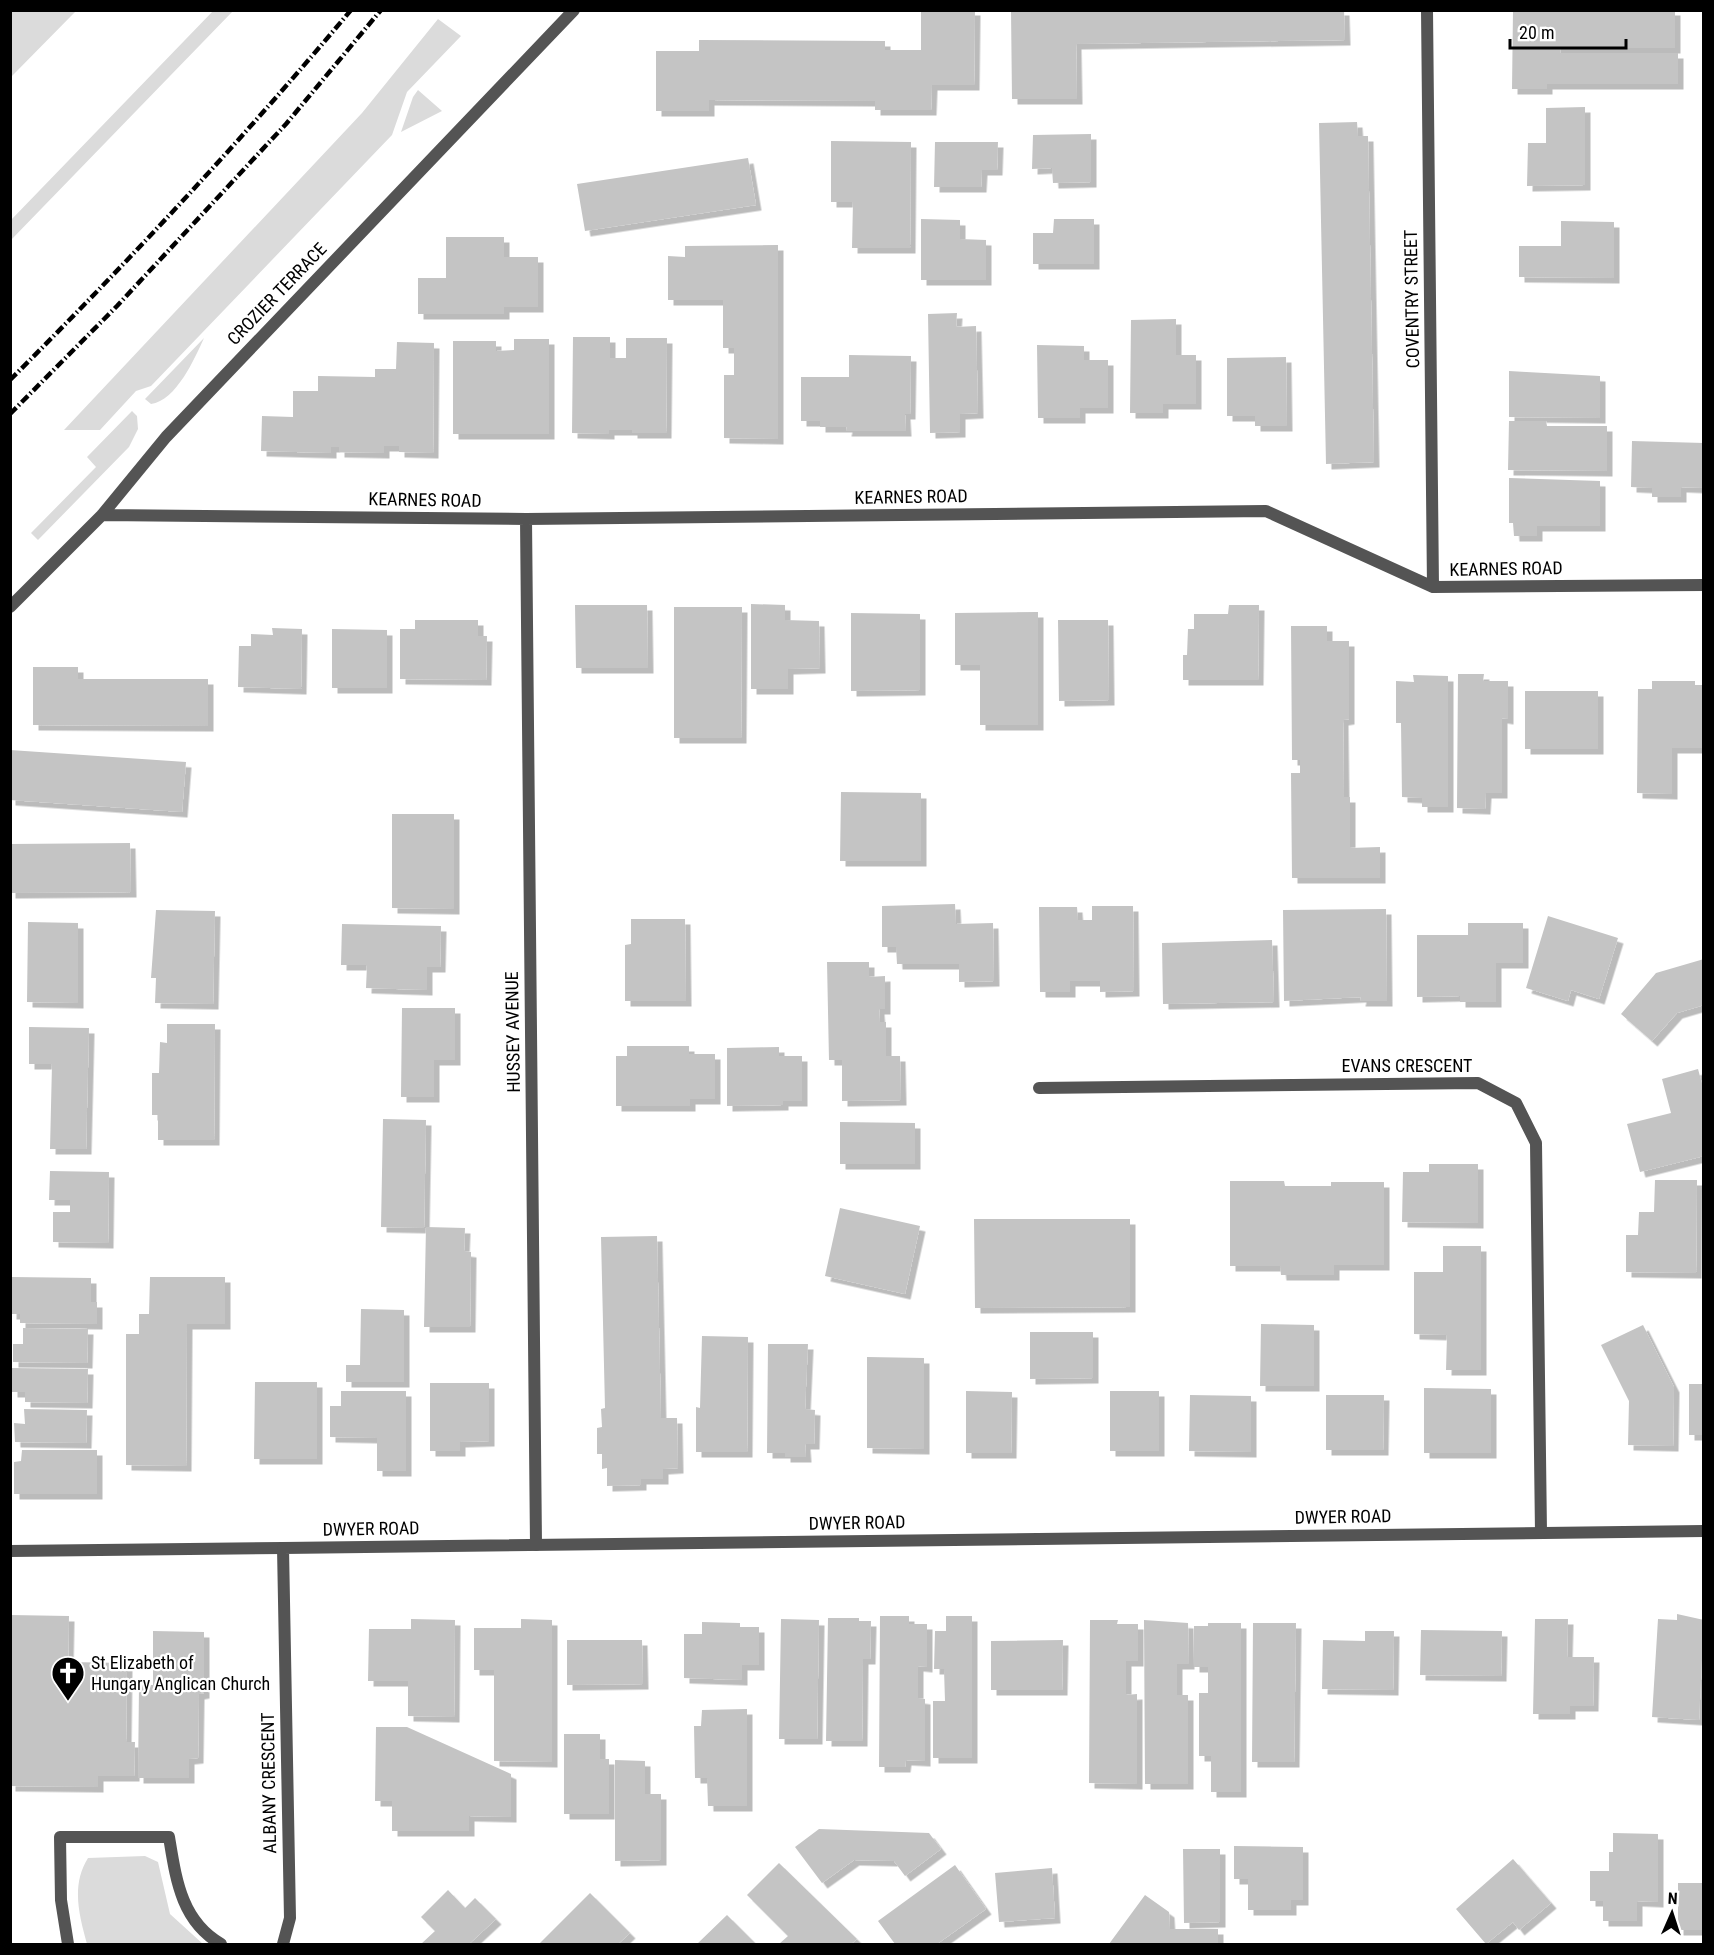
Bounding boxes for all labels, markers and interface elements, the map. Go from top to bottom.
scale bar [1510,12,1626,50]
text: 20 m [1519,22,1554,43]
street label: COVENTRY STREET [1400,230,1423,368]
street label: CROZIER TERRACE [223,238,331,349]
street label: KEARNES ROAD [854,485,968,508]
street label: KEARNES ROAD [368,488,482,511]
street label: KEARNES ROAD [1449,557,1563,580]
street label: HUSSEY AVENUE [501,971,524,1093]
street label: EVANS CRESCENT [1342,1055,1472,1076]
street label: DWYER ROAD [1294,1505,1392,1528]
street label: DWYER ROAD [808,1511,906,1534]
street label: DWYER ROAD [322,1517,420,1540]
place label: St Elizabeth of Hungary Anglican Church [91,1652,270,1694]
church icon: St Elizabeth of Hungary Anglican Church [50,1655,86,1702]
street label: ALBANY CRESCENT [257,1712,280,1854]
north arrow [1642,1883,1702,1943]
text: N [1667,1889,1678,1908]

